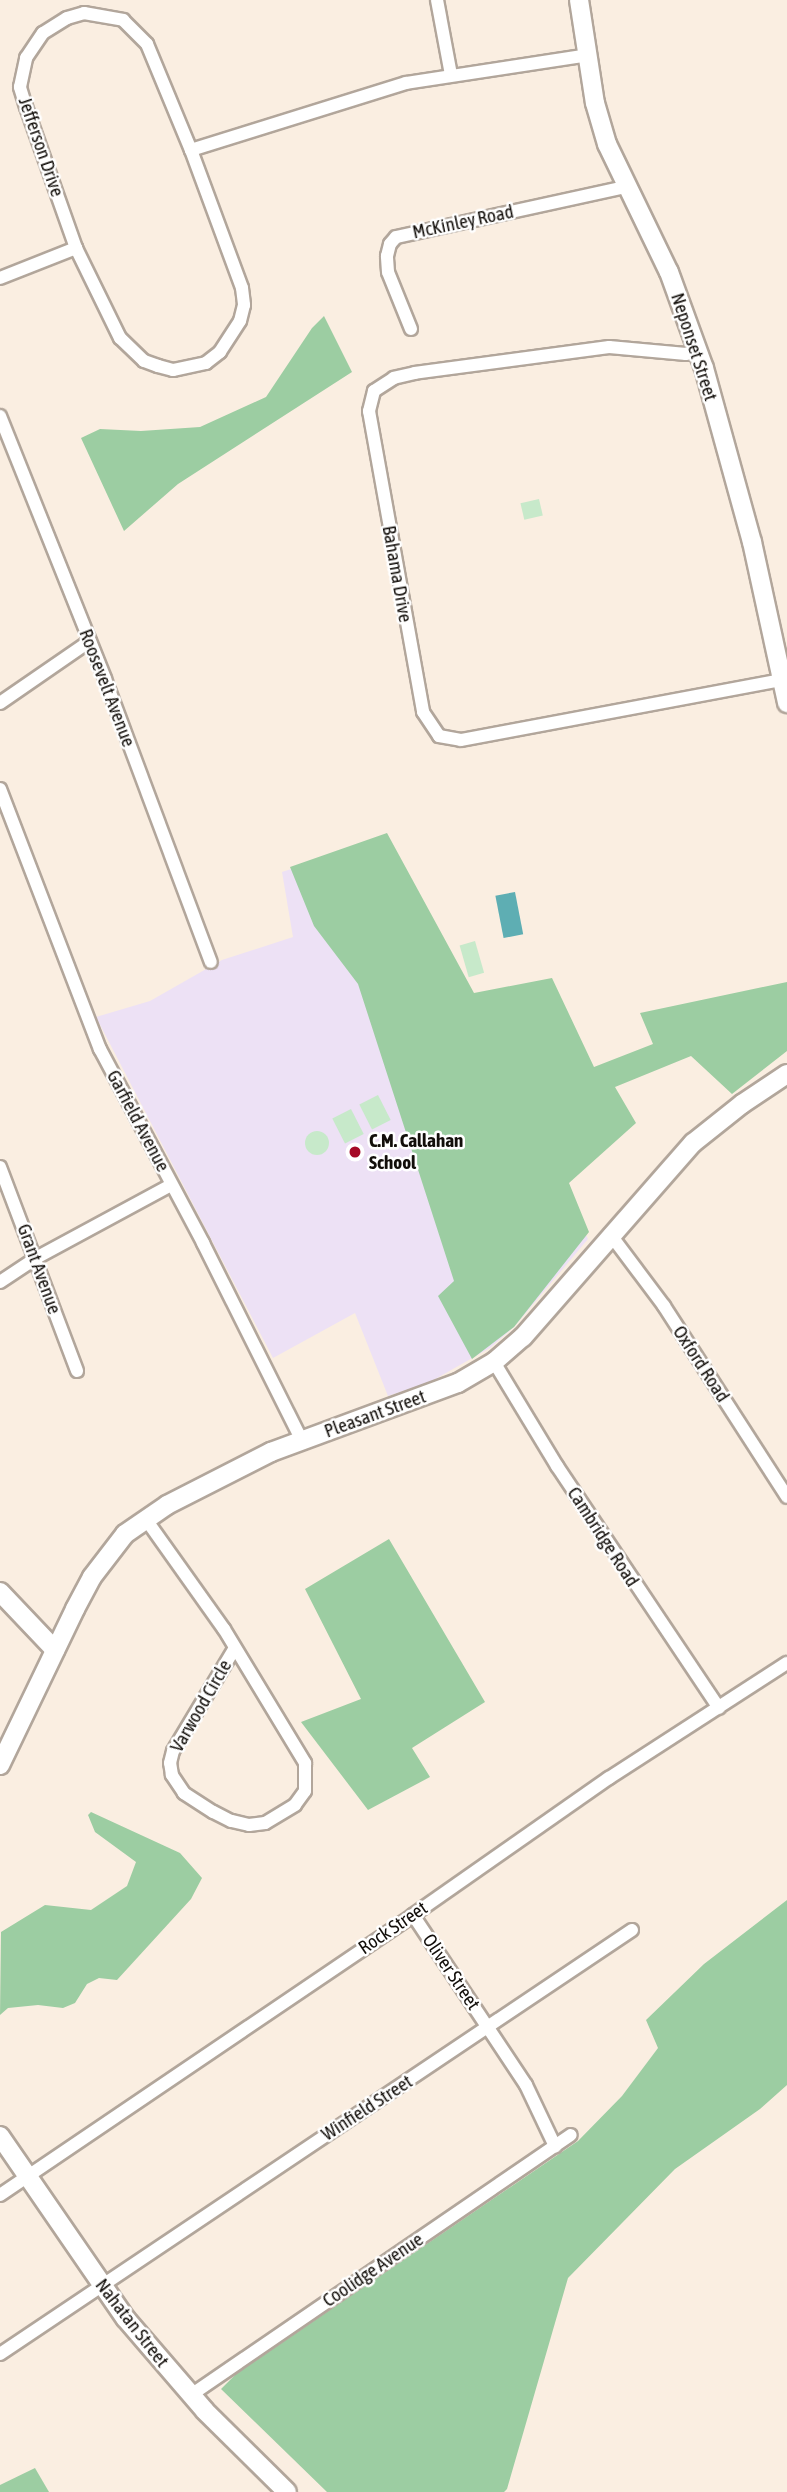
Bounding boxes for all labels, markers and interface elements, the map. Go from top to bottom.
street label: Jefferson Drive [13,94,69,200]
street label: McKinley Road [410,200,516,244]
street label: Neponset Street [666,290,722,404]
street label: Bahama Drive [377,524,417,624]
street label: Roosevelt Avenue [74,626,140,750]
street label: Garfield Avenue [102,1066,174,1176]
place label: C.M. Callahan School [369,1130,463,1174]
marker: C.M. Callahan School [347,1144,363,1160]
street label: Grant Avenue [12,1221,66,1317]
street label: Oxford Road [668,1322,734,1406]
street label: Pleasant Street [321,1385,429,1443]
street label: Cambridge Road [562,1483,644,1591]
street label: Varwood Circle [165,1656,237,1756]
street label: Rock Street [354,1897,432,1959]
street label: Oliver Street [417,1930,485,2014]
street label: Winfield Street [317,2070,417,2146]
street label: Coolidge Avenue [318,2228,428,2312]
street label: Nahatan Street [90,2274,174,2372]

